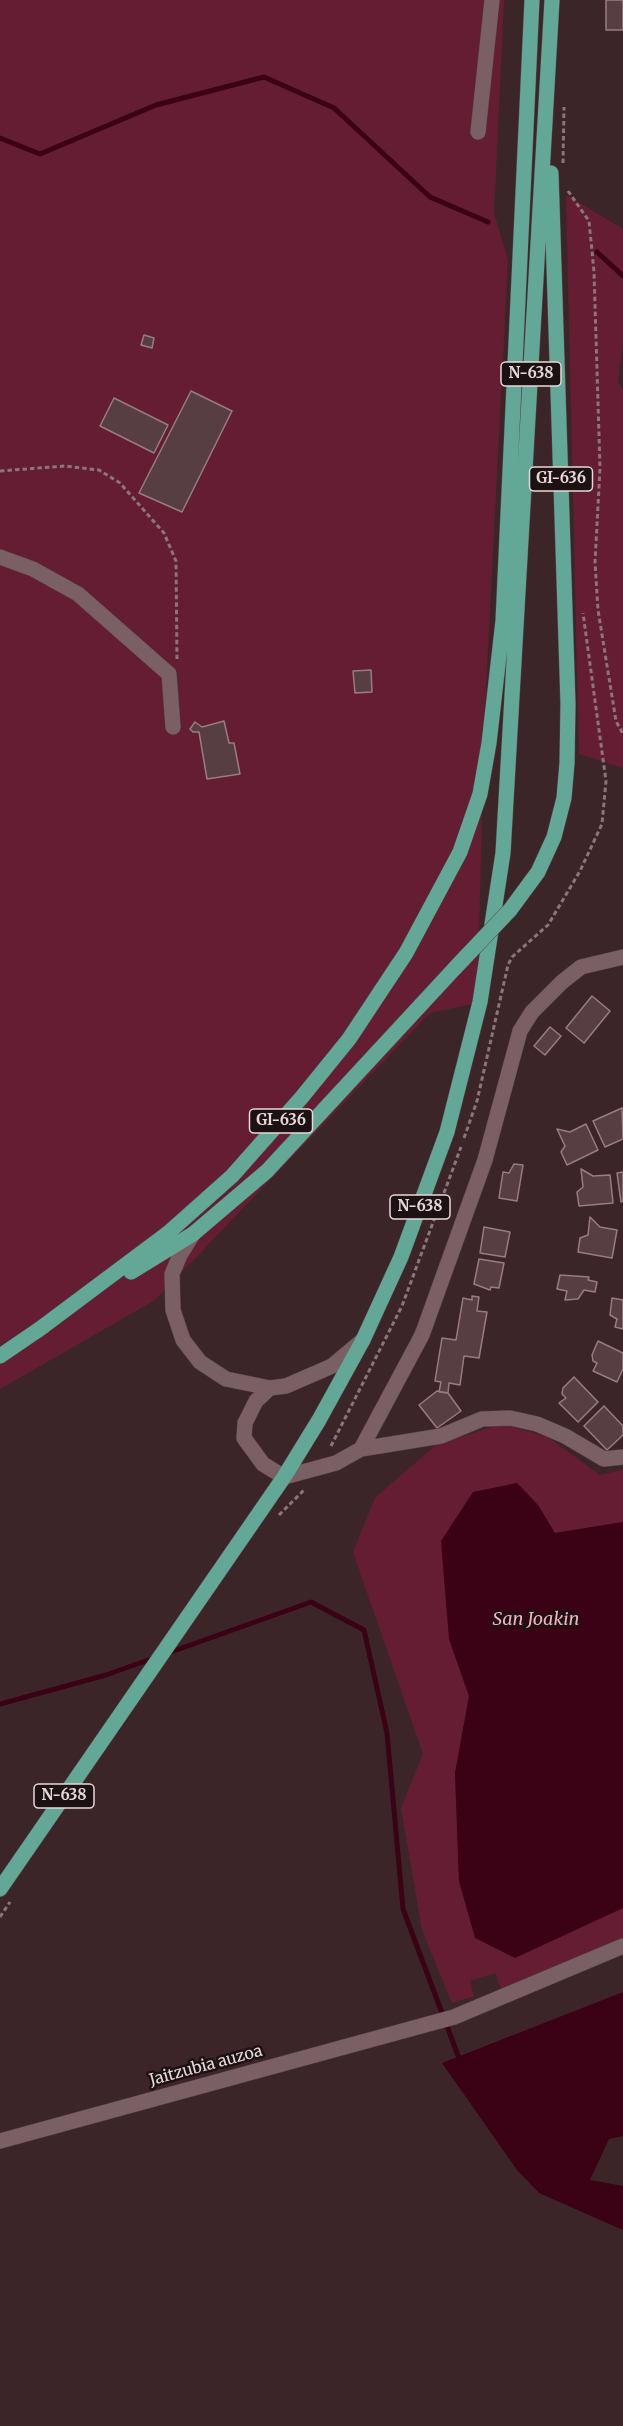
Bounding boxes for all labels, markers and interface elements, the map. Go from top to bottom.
road number: N-638 [501,362,561,386]
road number: GI-636 [530,467,592,491]
road number: GI-636 [250,1109,312,1133]
road number: N-638 [390,1195,450,1219]
water label: San Joakin [493,1609,579,1631]
road number: N-638 [34,1784,94,1808]
street label: Jaitzubia auzoa [147,2042,265,2090]

